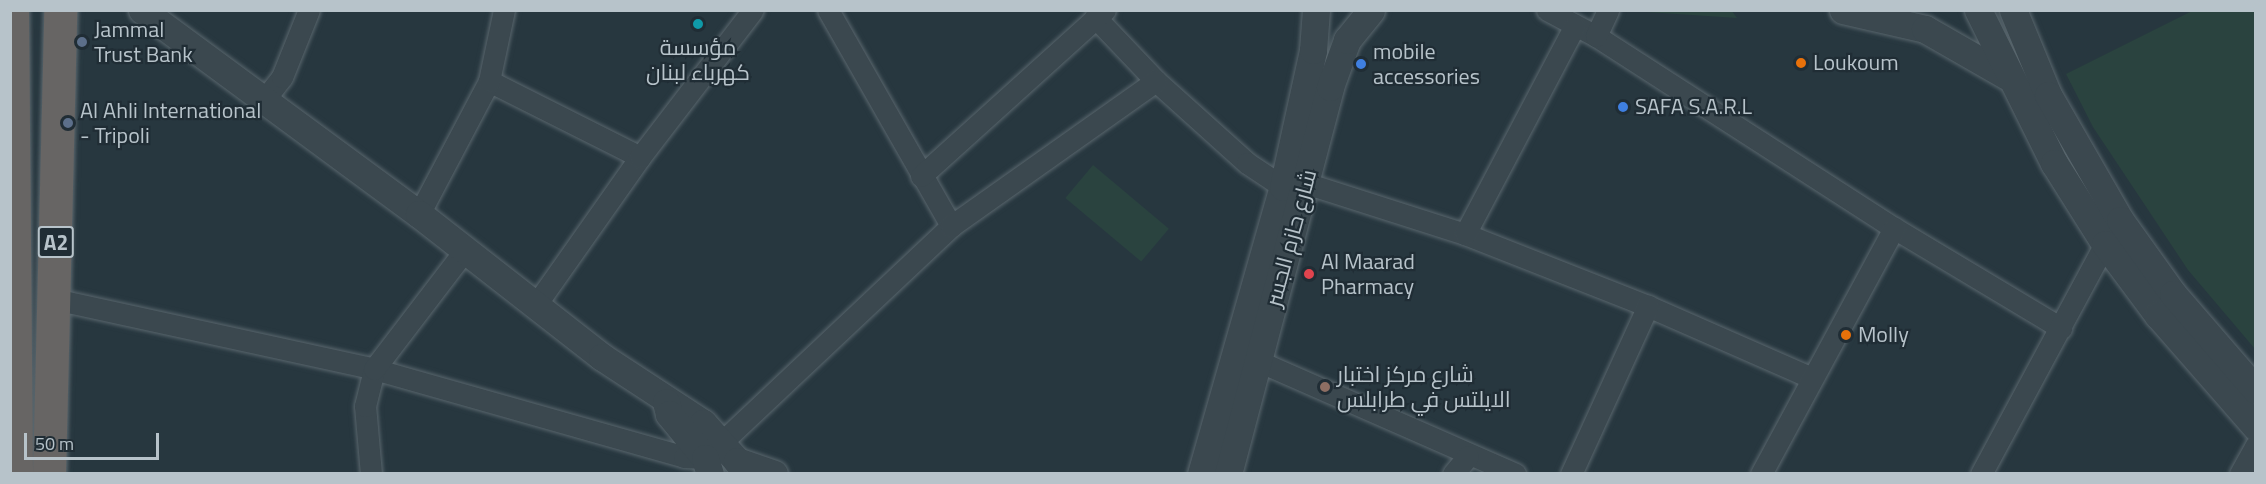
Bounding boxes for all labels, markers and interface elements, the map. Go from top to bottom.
place label: Jammal Trust Bank [94,16,193,68]
marker: مؤسسة كهرباء لبنان [691,17,705,31]
place label: مؤسسة كهرباء لبنان [646,34,750,86]
marker: Jammal Trust Bank [75,35,89,49]
place label: mobile accessories [1373,38,1480,90]
place label: Loukoum [1813,50,1899,76]
marker: Loukoum [1794,56,1808,70]
marker: mobile accessories [1354,57,1368,71]
place label: SAFA S.A.R.L [1635,94,1752,120]
place label: Al Ahli International - Tripoli [80,97,261,148]
marker: SAFA S.A.R.L [1616,100,1630,114]
marker: Al Ahli International - Tripoli [61,116,75,130]
street label: شارع حازم الجسر [1260,167,1322,309]
road number: A2 [36,224,76,260]
place label: Al Maarad Pharmacy [1321,248,1415,300]
marker: Al Maarad Pharmacy [1302,267,1316,281]
place label: Molly [1858,322,1909,348]
marker: Molly [1839,328,1853,342]
place label: شارع مركز اختبار الايلتس في طرابلس [1337,361,1511,412]
marker: شارع مركز اختبار الايلتس في طرابلس [1318,380,1332,394]
scale bar [27,421,162,459]
text: 50 m [35,430,74,457]

